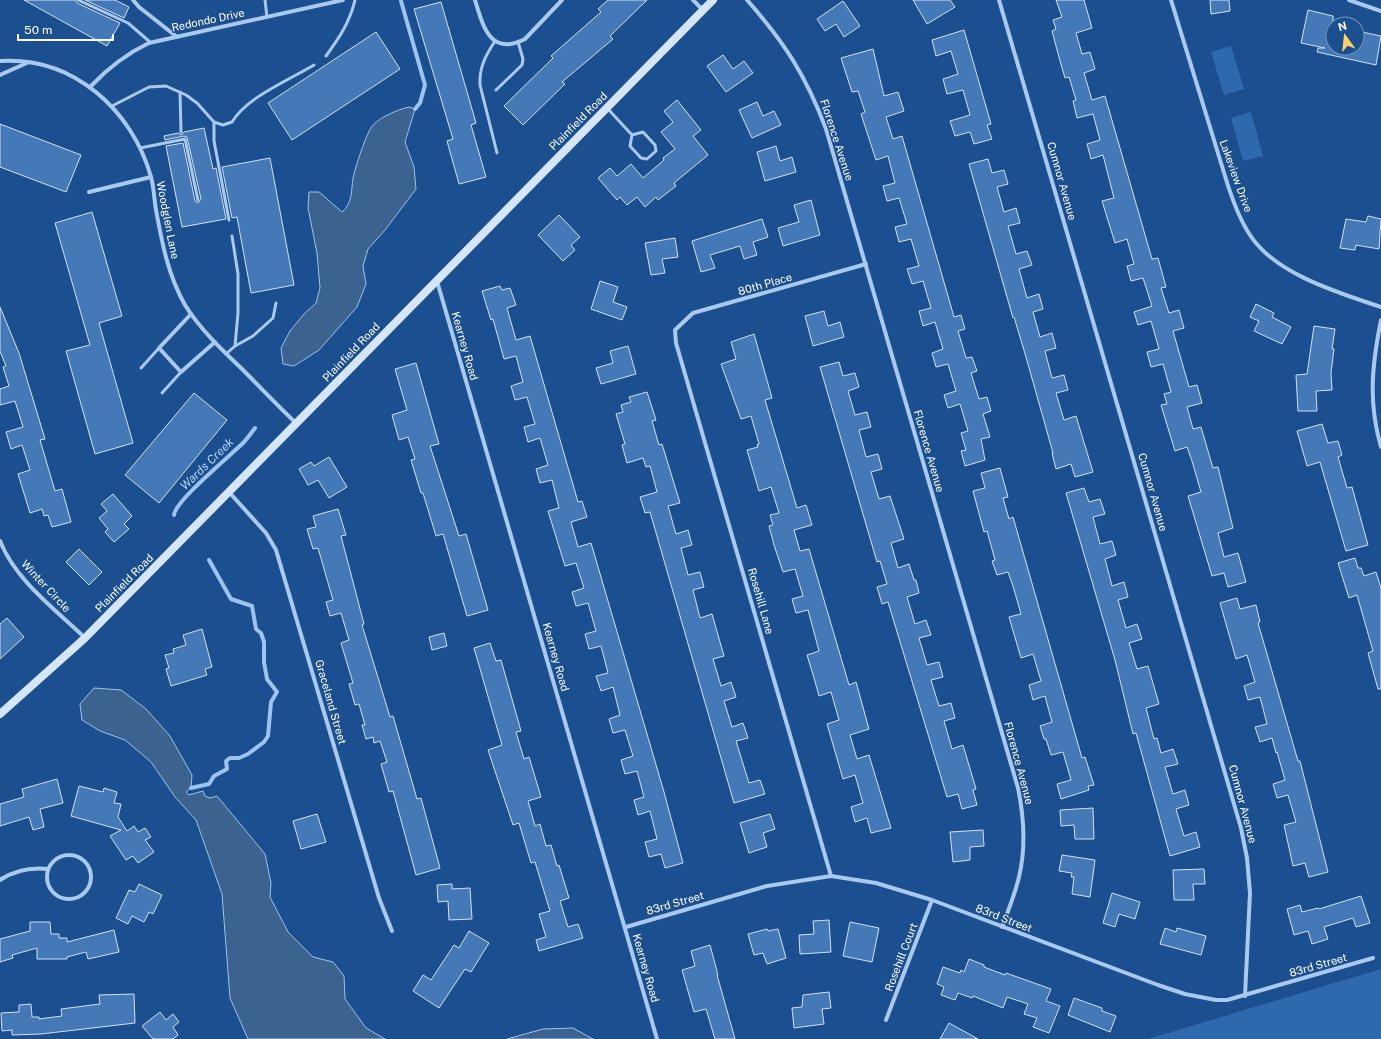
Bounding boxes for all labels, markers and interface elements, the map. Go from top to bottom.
street label: Redondo Drive [170,6,246,34]
scale bar [18,16,113,42]
north arrow [1325,16,1365,56]
text: N [1337,19,1348,33]
text: 50 m [24,23,52,37]
street label: Plainfield Road [547,90,609,152]
street label: Florence Avenue [818,98,856,182]
street label: Lakeview Drive [1217,138,1255,214]
street label: Cumnor Avenue [1045,140,1079,222]
street label: Woodglen Lane [155,180,181,260]
street label: 80th Place [737,271,793,297]
street label: Kearney Road [449,310,481,382]
street label: Plainfield Road [320,320,382,384]
street label: Florence Avenue [911,408,947,494]
water label: Wards Creek [177,435,237,493]
street label: Cumnor Avenue [1136,451,1170,533]
street label: Plainfield Road [93,552,155,614]
street label: Winter Circle [19,558,73,614]
street label: Rosehill Lane [746,566,776,636]
street label: Kearney Road [540,621,572,693]
street label: Graceland Street [313,658,349,746]
street label: Florence Avenue [1002,720,1036,806]
street label: Cumnor Avenue [1227,763,1259,845]
street label: 83rd Street [645,889,705,917]
street label: 83rd Street [974,902,1034,934]
street label: Rosehill Court [882,921,920,993]
street label: Kearney Road [630,932,662,1004]
street label: 83rd Street [1288,951,1348,979]

